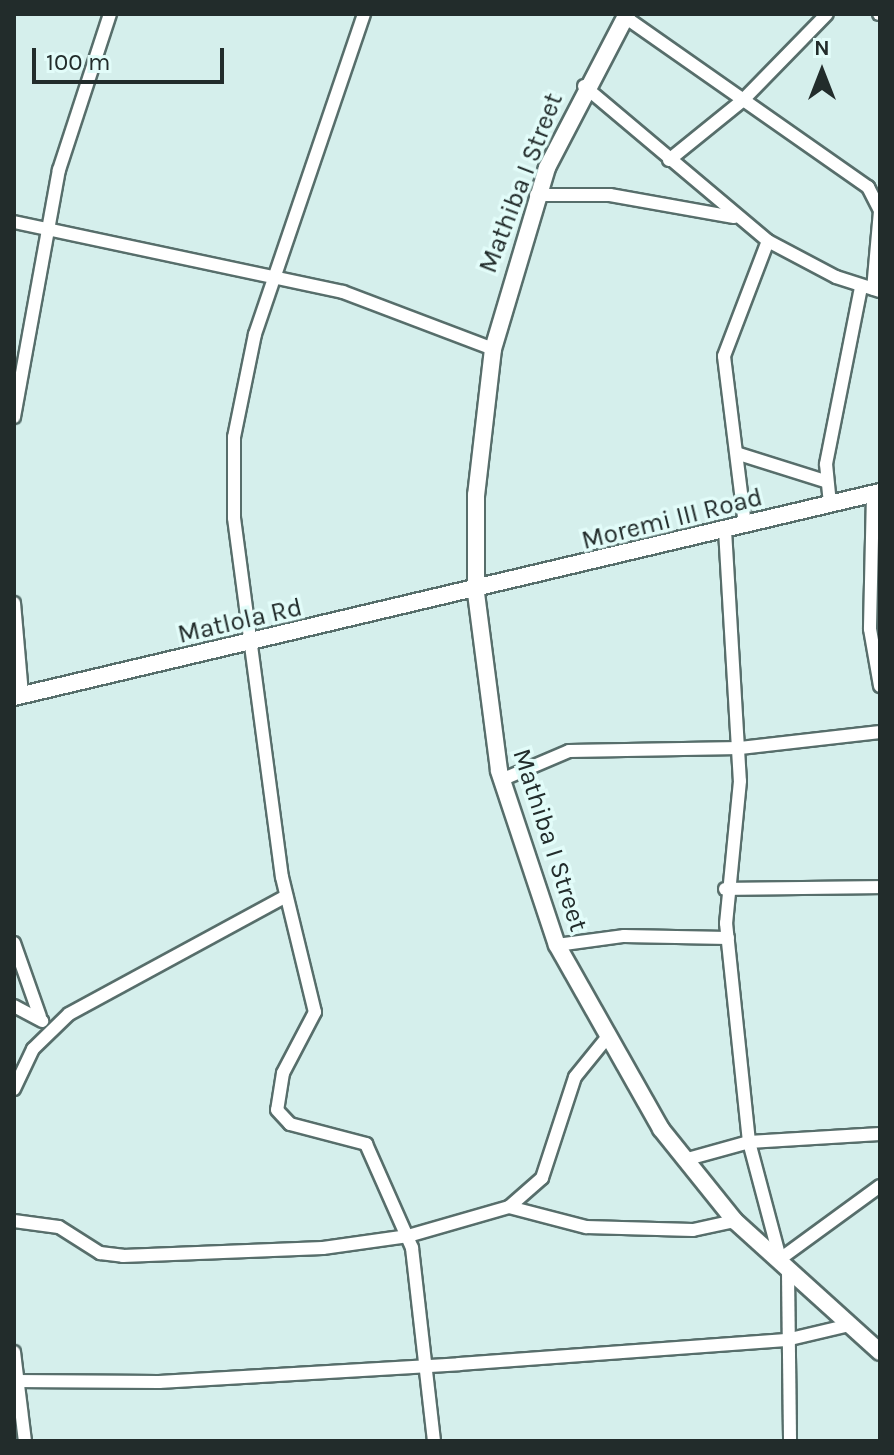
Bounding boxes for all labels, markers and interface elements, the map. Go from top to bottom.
scale bar [36,32,228,82]
north arrow [782,32,862,112]
text: N [814,35,830,61]
text: 100 m [46,48,111,76]
street label: Mathiba I Street [472,89,570,277]
street label: Moremi III Road [578,481,766,557]
street label: Matlola Rd [175,592,305,650]
street label: Mathiba I Street [506,745,594,935]

